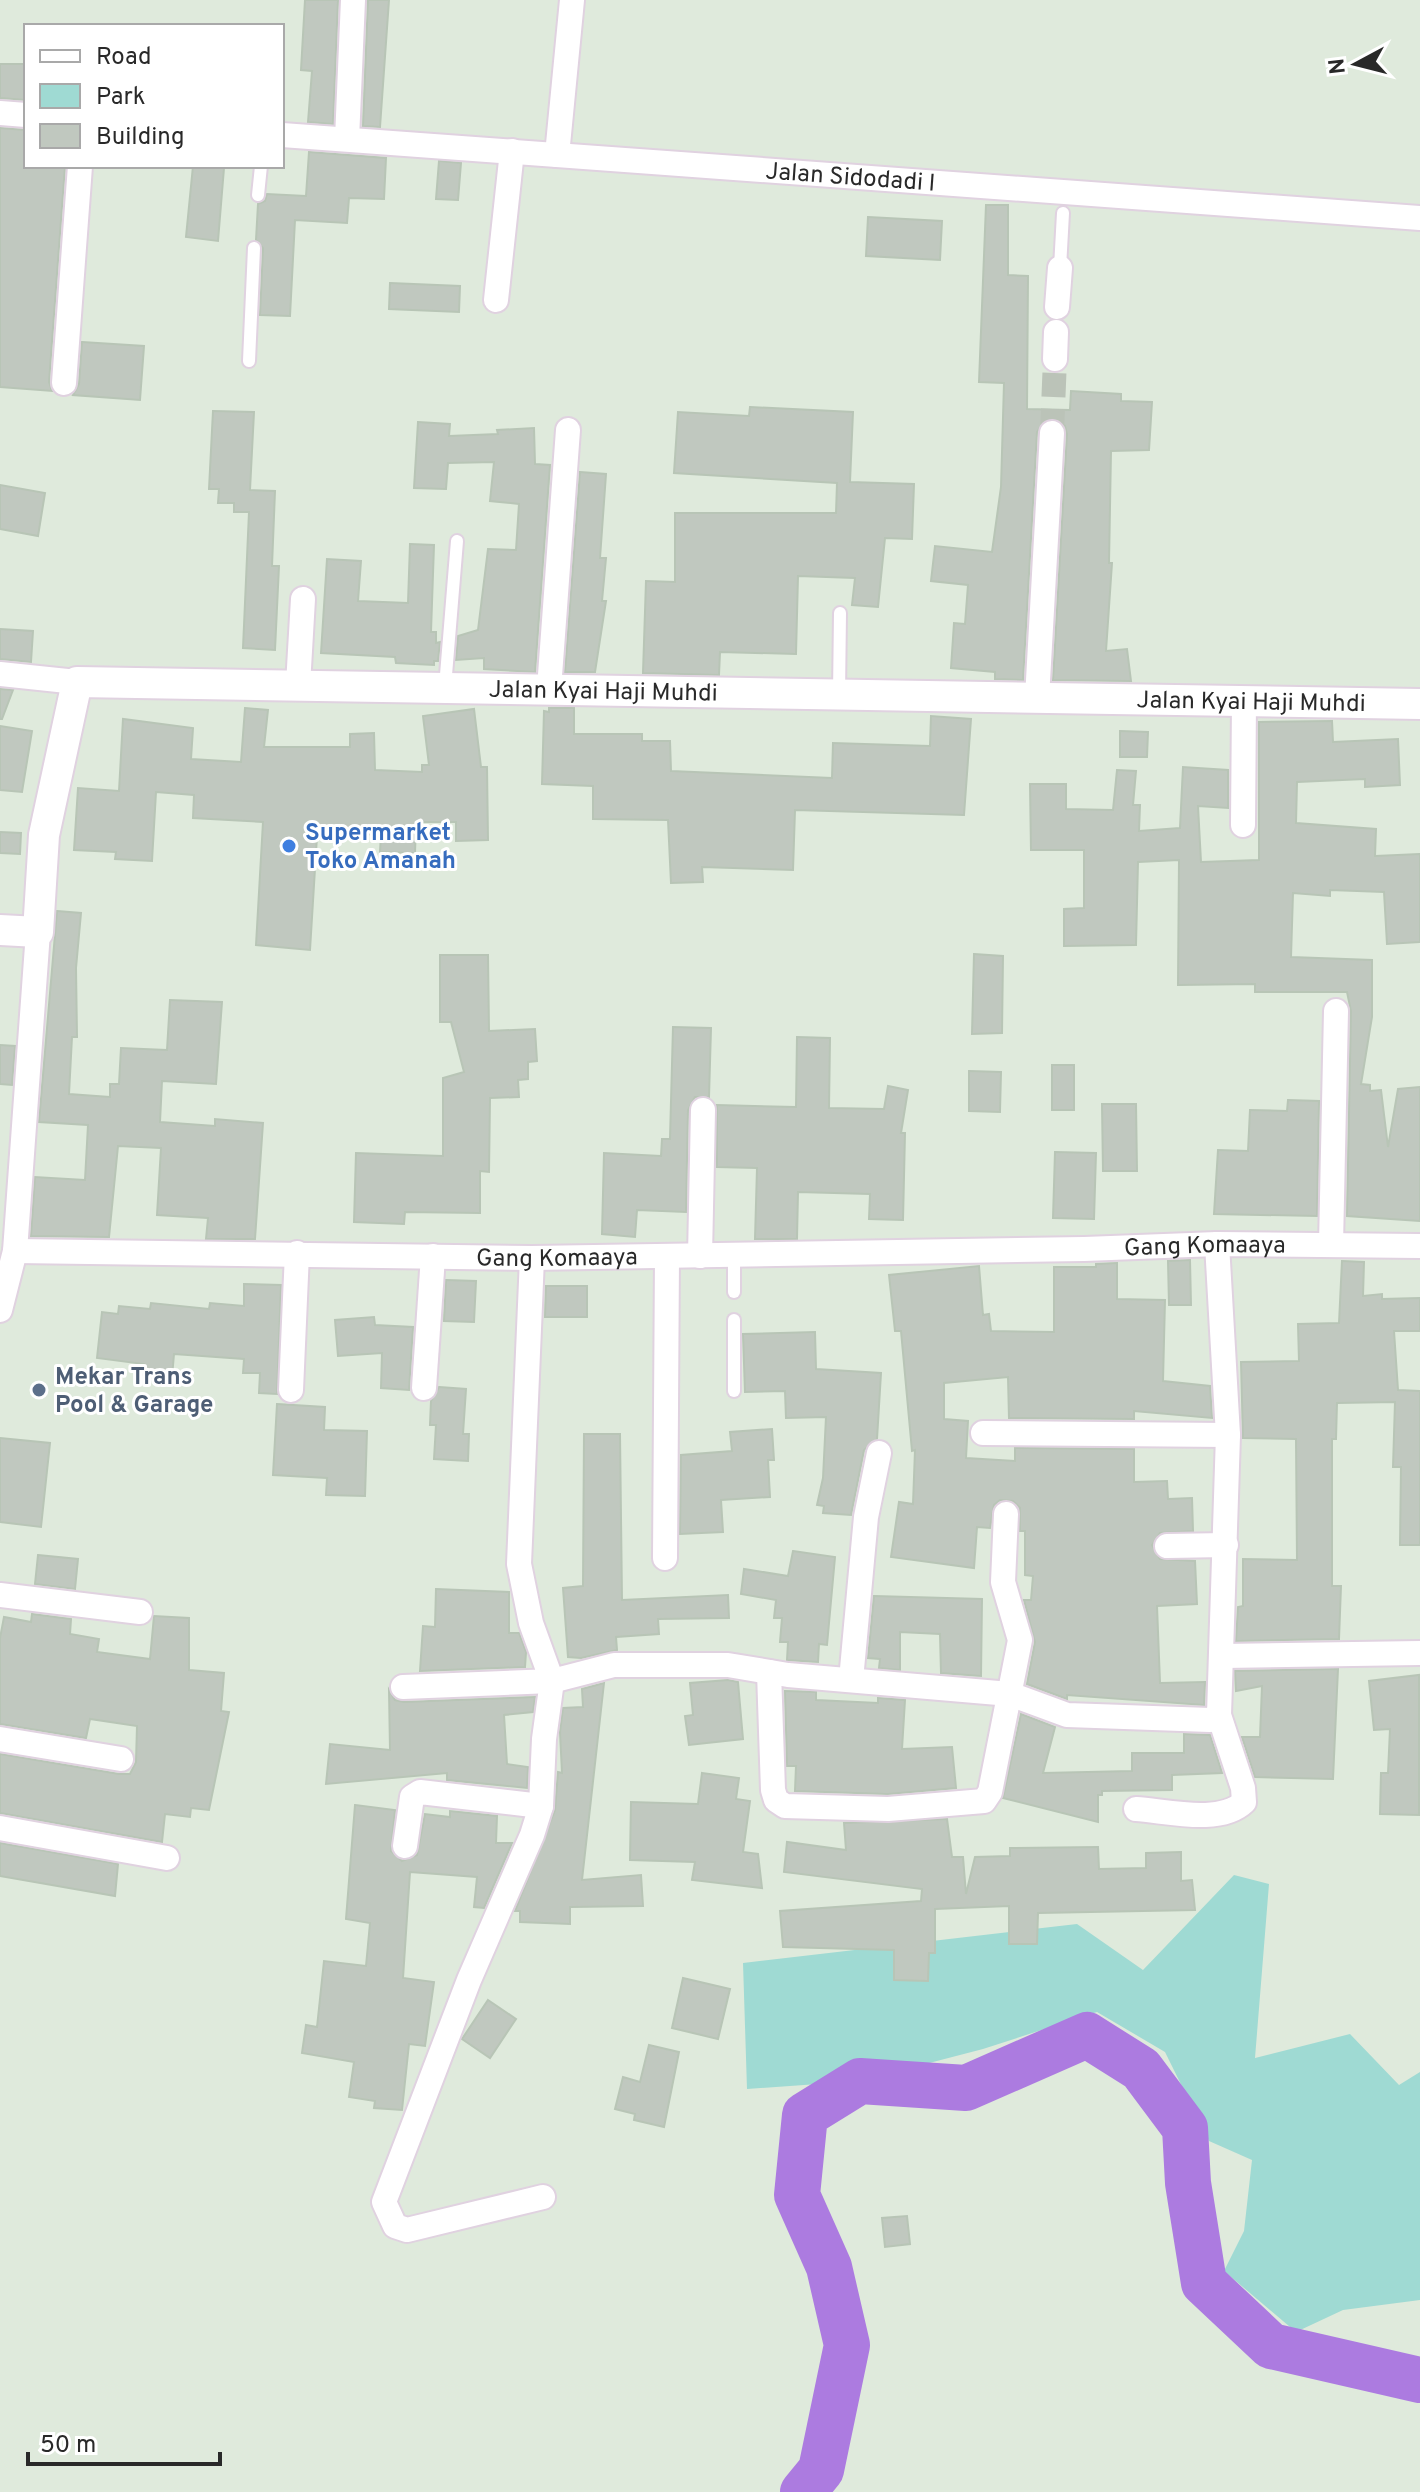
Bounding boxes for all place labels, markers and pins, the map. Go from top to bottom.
place label: Supermarket Toko Amanah [305,819,456,877]
marker: Supermarket Toko Amanah [280,837,298,855]
place label: Mekar Trans Pool & Garage [55,1363,213,1421]
marker: Mekar Trans Pool & Garage [30,1381,48,1399]

